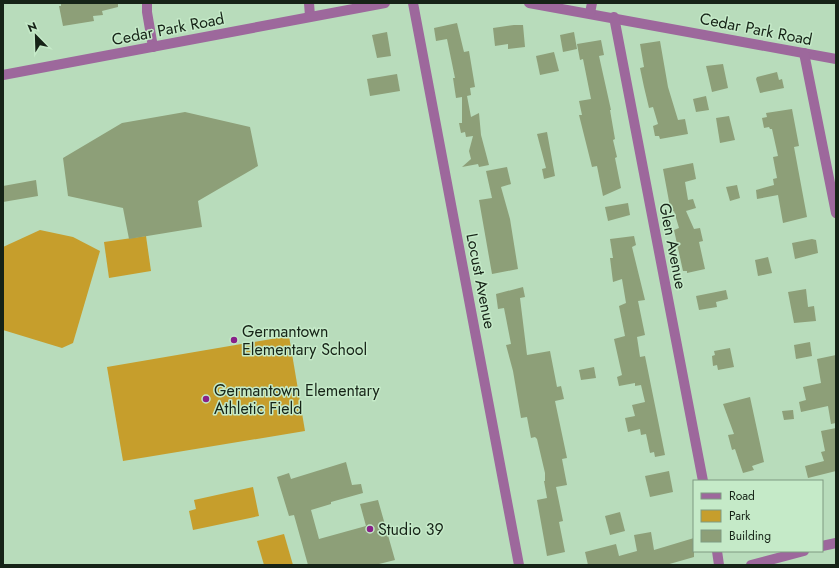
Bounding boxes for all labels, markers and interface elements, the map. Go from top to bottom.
street label: Cedar Park Road [110,7,226,51]
street label: Cedar Park Road [698,7,814,51]
north arrow [16,16,56,56]
text: N [25,18,39,36]
street label: Glen Avenue [653,201,693,291]
street label: Locust Avenue [460,231,502,331]
place label: Germantown Elementary School [242,320,367,361]
marker: Germantown Elementary School [229,335,239,345]
place label: Germantown Elementary Athletic Field [214,379,380,420]
marker: Germantown Elementary Athletic Field [201,394,211,404]
legend [693,480,823,552]
text: Road [729,487,755,505]
text: Park [729,507,751,525]
place label: Studio 39 [378,518,444,541]
marker: Studio 39 [365,524,375,534]
text: Building [729,527,771,545]

